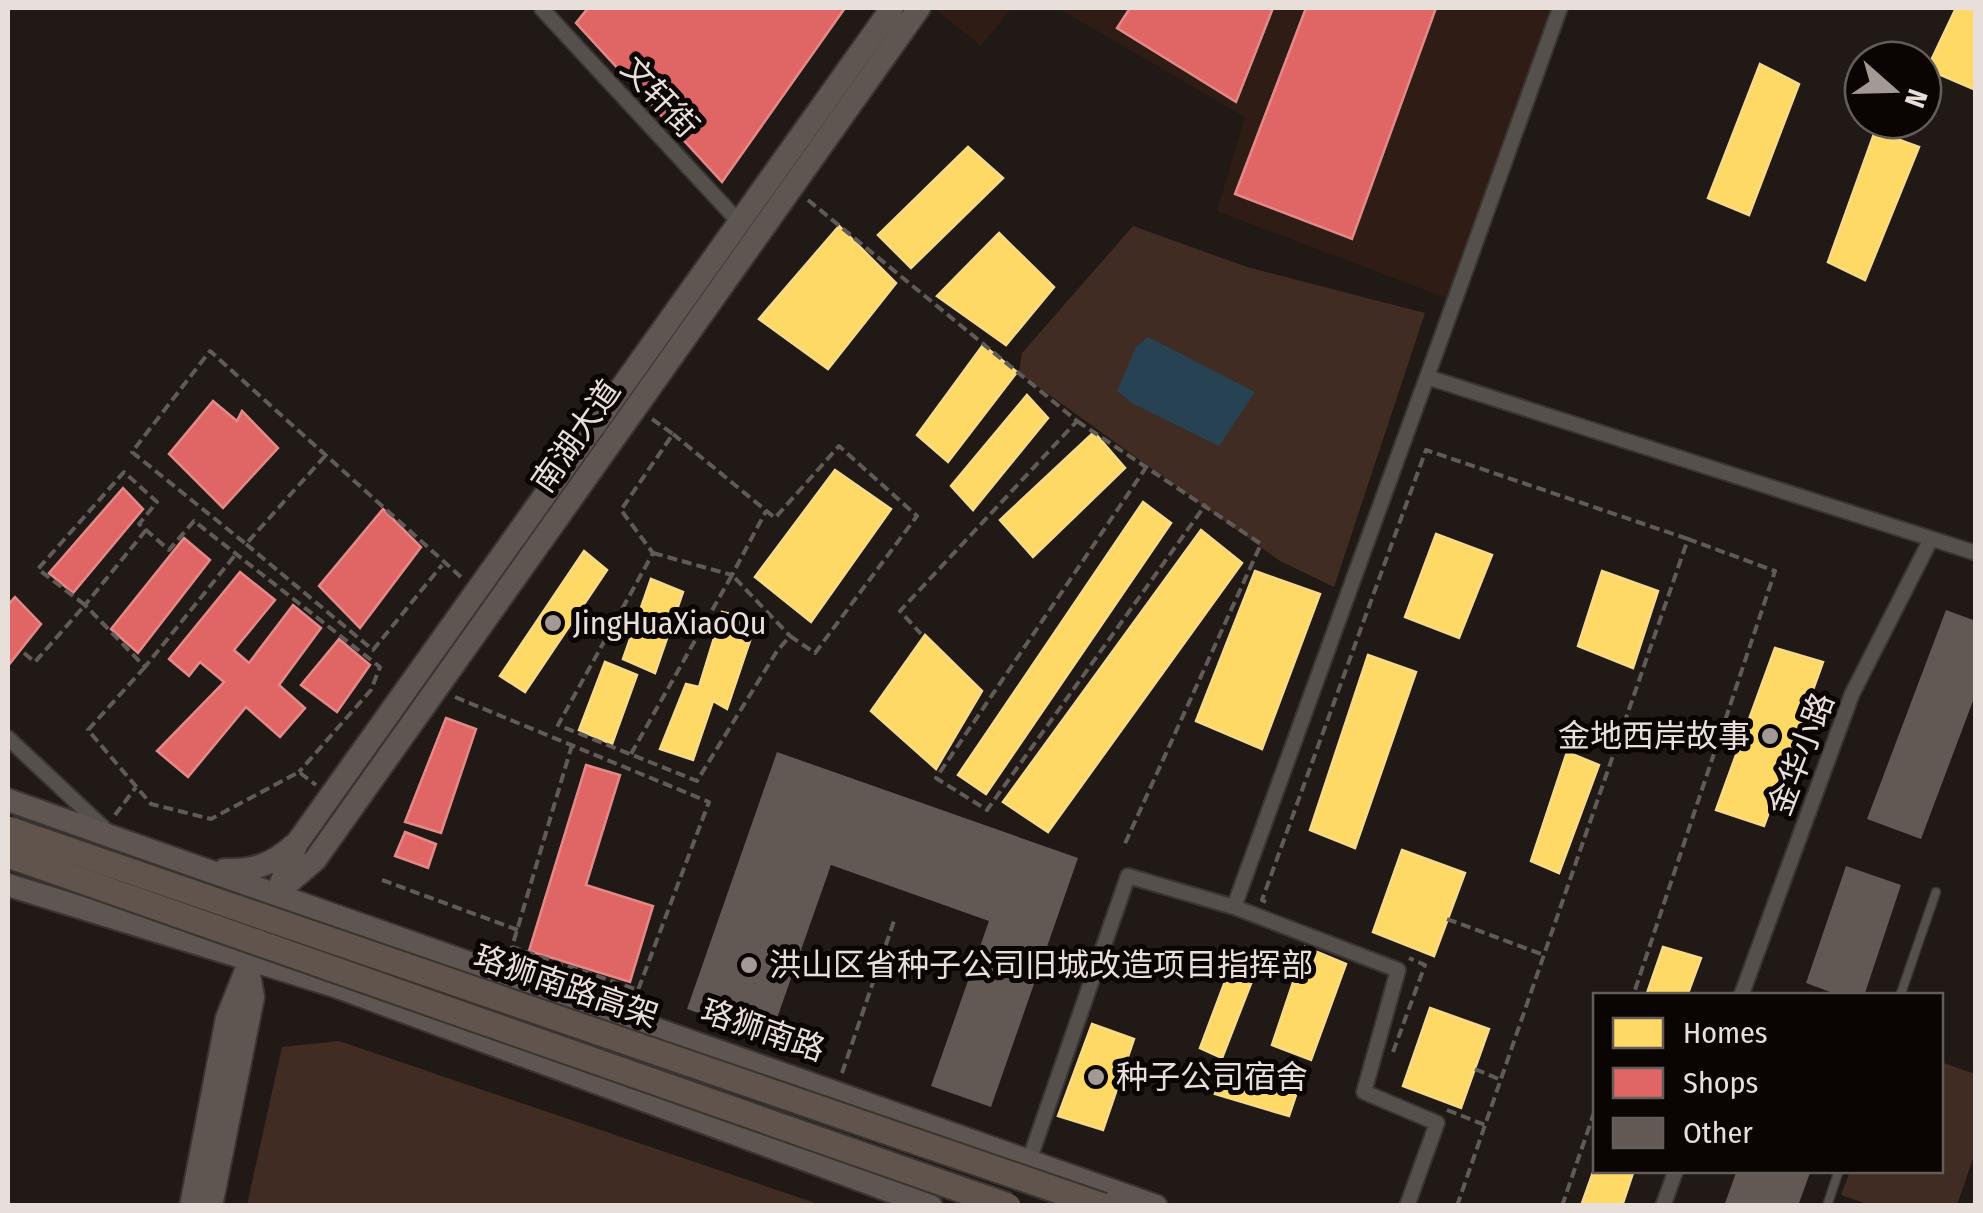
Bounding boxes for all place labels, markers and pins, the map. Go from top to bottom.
place label: JingHuaXiaoQu [573,604,767,642]
marker: JingHuaXiaoQu [542,612,564,634]
place label: 金地西岸故事 [1558,717,1750,755]
marker: 金地西岸故事 [1759,725,1781,747]
place label: 洪山区省种子公司旧城改造项目指挥部 [769,946,1313,984]
marker: 洪山区省种子公司旧城改造项目指挥部 [738,954,760,976]
place label: 种子公司宿舍 [1116,1058,1308,1096]
marker: 种子公司宿舍 [1085,1066,1107,1088]

